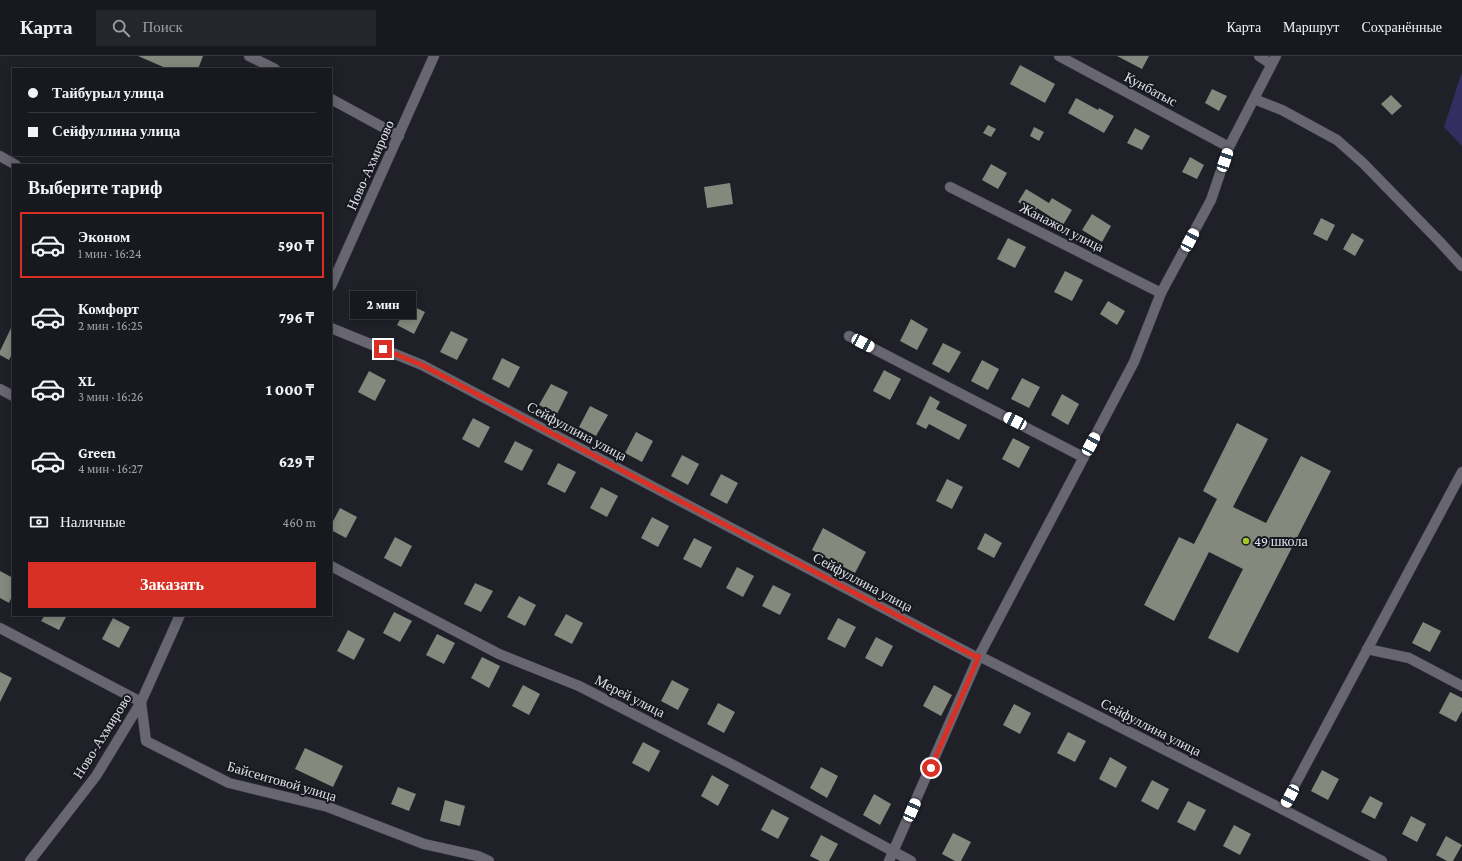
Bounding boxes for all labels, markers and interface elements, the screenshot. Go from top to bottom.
search box [96,10,376,46]
text: Карта [20,17,72,38]
icon: search [110,17,132,39]
text: Поиск [142,19,183,35]
text: Карта [1226,19,1261,35]
text: Маршрут [1283,19,1339,35]
text: Сохранённые [1361,19,1442,35]
street label: Кунбатыс [1122,68,1180,110]
text: Тайбурыл улица [52,85,164,101]
street label: Ново-Ахмирово [343,118,397,212]
text: Сейфуллина улица [52,123,180,139]
car [1215,147,1235,173]
text: Выберите тариф [28,178,162,198]
street label: Жанажол улица [1017,199,1108,255]
icon: car [30,227,66,263]
car [1179,227,1201,253]
text: Эконом [78,229,130,245]
text: 590 ₸ [278,238,314,254]
text: 1 мин · 16:24 [78,246,142,261]
callout: 2 мин [350,291,416,319]
text: 2 мин [366,297,400,312]
icon: car [30,299,66,335]
text: Комфорт [78,301,139,317]
text: 796 ₸ [279,310,314,326]
text: 2 мин · 16:25 [78,318,143,333]
car [850,332,876,354]
route end [374,340,392,358]
icon: car [30,371,66,407]
text: XL [78,373,95,389]
text: 1 000 ₸ [266,382,314,398]
text: 3 мин · 16:26 [78,389,143,404]
street label: Сейфуллина улица [524,398,630,464]
car [1002,410,1028,432]
car [1080,431,1102,457]
icon: car [30,443,66,479]
text: Green [78,445,116,461]
text: 629 ₸ [279,454,314,470]
text: 4 мин · 16:27 [78,461,143,476]
icon: cash [28,511,50,533]
text: Наличные [60,514,125,530]
text: 460 m [283,515,316,530]
place label: 49 школа [1254,533,1308,549]
marker: 49 школа [1241,536,1251,546]
street label: Сейфуллина улица [810,549,916,615]
button: Заказать [28,562,316,608]
street label: Мерей улица [592,672,668,721]
street label: Ново-Ахмирово [70,691,134,781]
street label: Сейфуллина улица [1098,695,1205,760]
street label: Байсеитовой улица [225,758,339,804]
route start [922,759,940,777]
car [1279,783,1301,809]
car [902,797,922,823]

